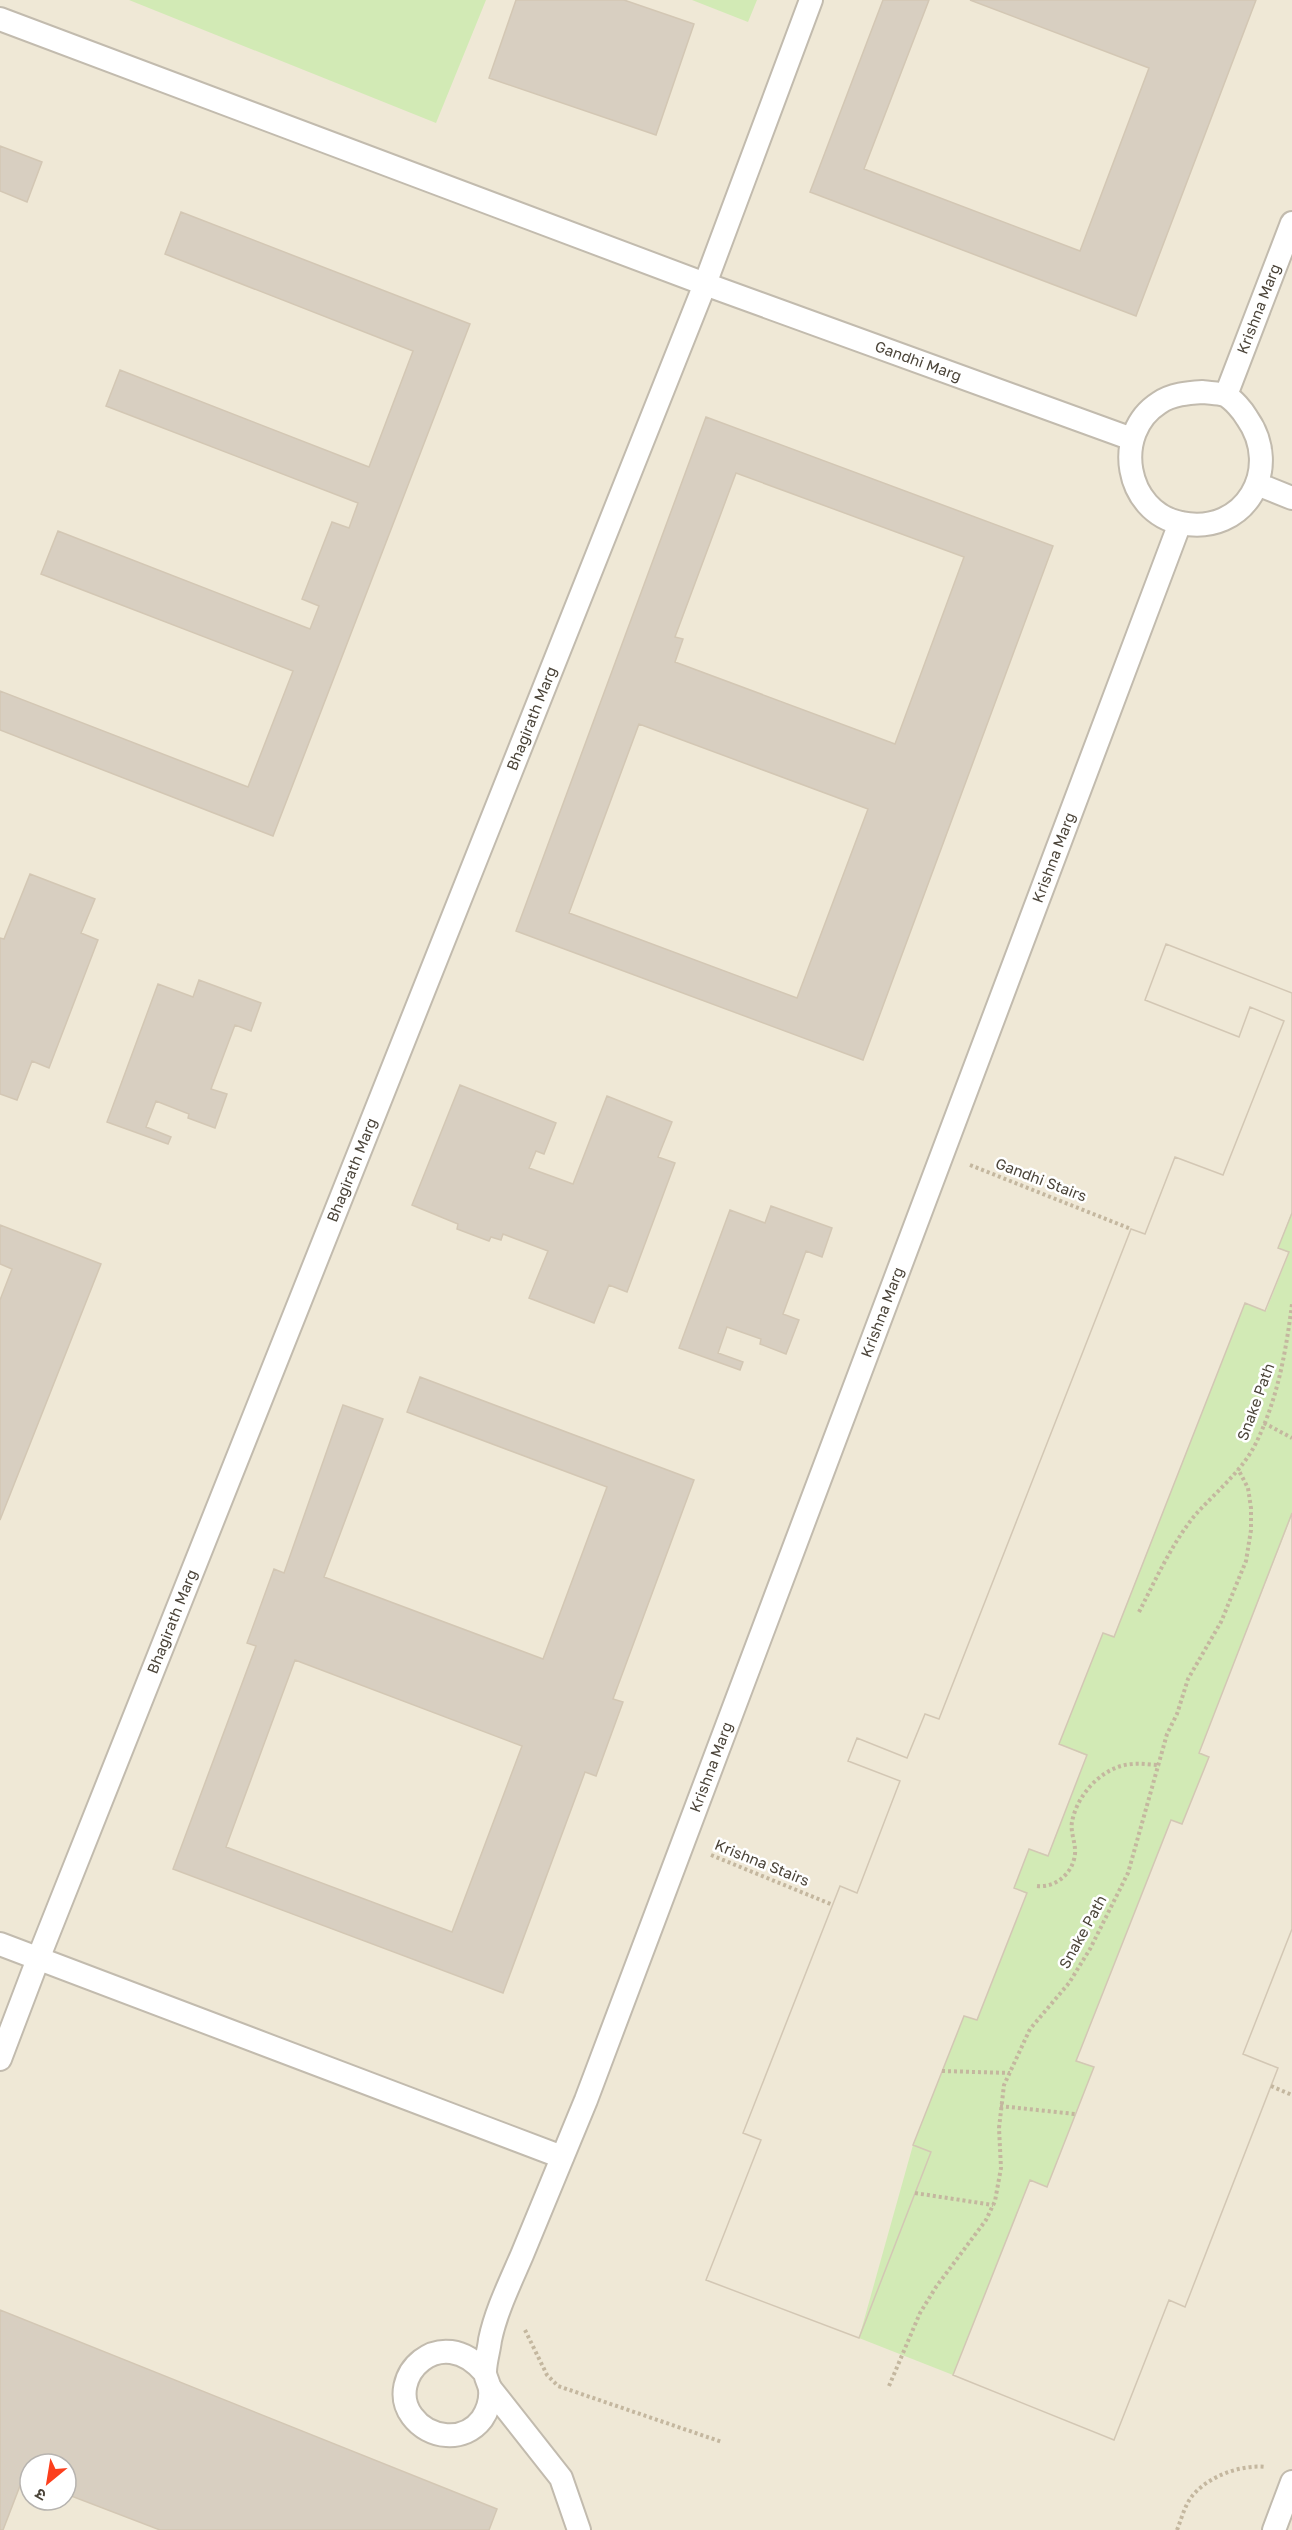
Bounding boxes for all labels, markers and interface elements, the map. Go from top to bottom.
street label: Krishna Marg [1233,261,1283,356]
street label: Gandhi Marg [873,336,964,384]
street label: Bhagirath Marg [502,664,560,773]
street label: Krishna Marg [1028,810,1078,905]
street label: Bhagirath Marg [322,1115,380,1224]
street label: Gandhi Stairs [993,1153,1089,1205]
street label: Krishna Marg [856,1264,907,1360]
street label: Snake Path [1233,1360,1277,1443]
street label: Bhagirath Marg [143,1567,200,1676]
street label: Krishna Marg [685,1719,736,1815]
street label: Krishna Stairs [712,1835,812,1889]
street label: Snake Path [1055,1892,1110,1971]
north arrow [18,2452,78,2512]
text: उ [31,2484,50,2506]

